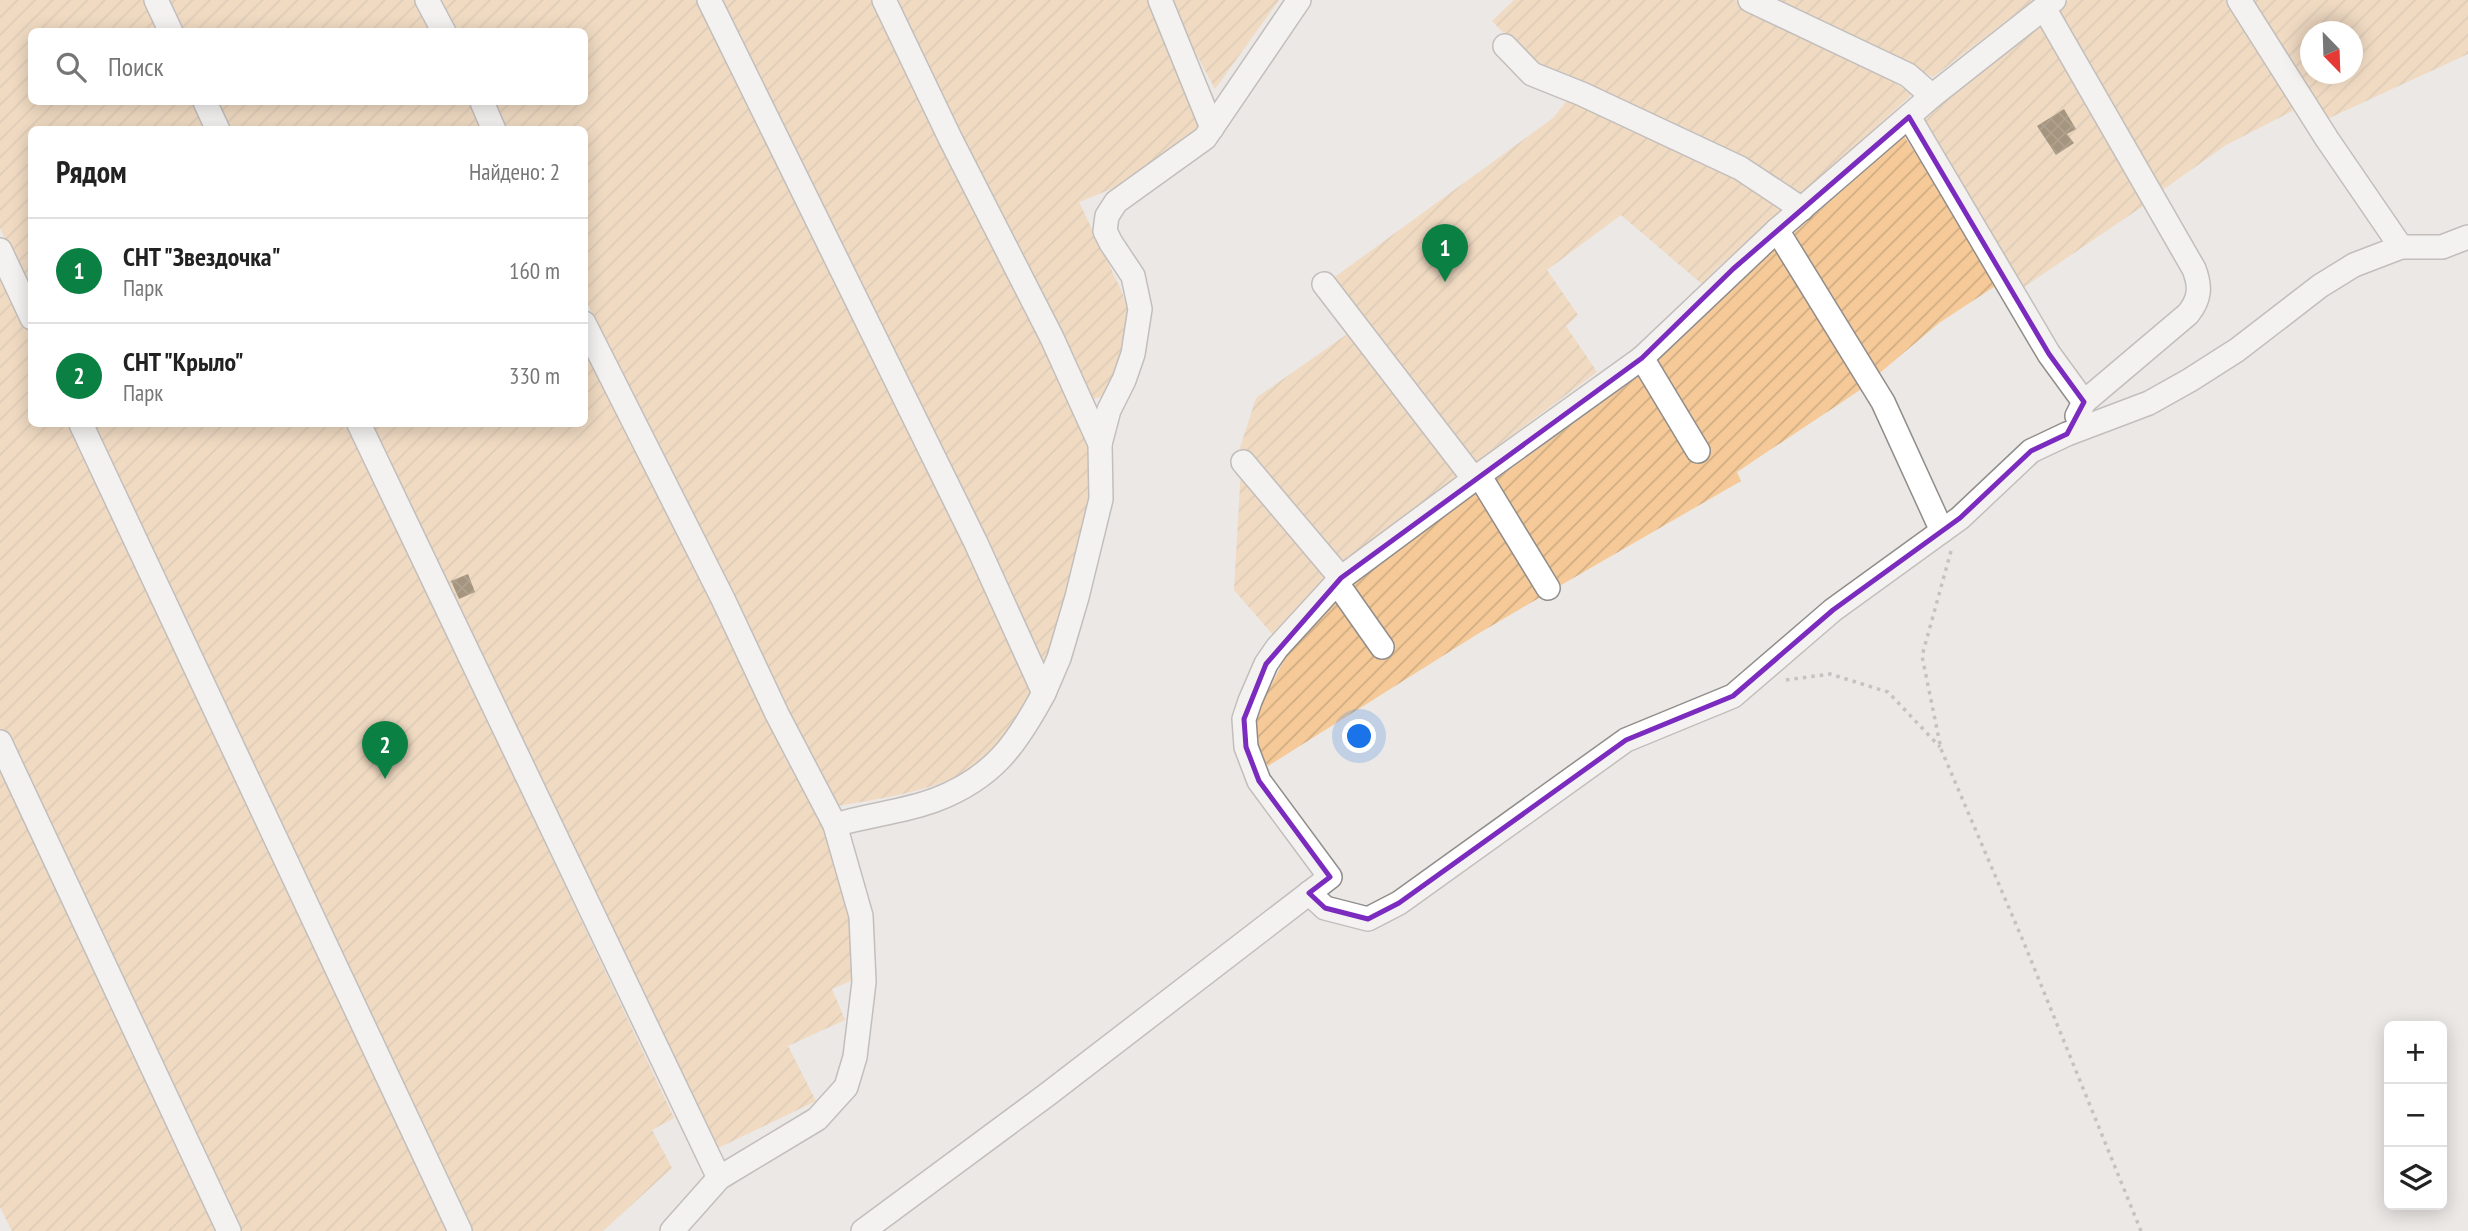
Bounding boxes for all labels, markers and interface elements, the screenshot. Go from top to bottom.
north arrow [2300,21,2363,84]
search box [28,28,588,105]
icon: search [52,48,90,86]
text: Поиск [108,50,164,83]
text: Рядом [56,152,127,191]
text: Найдено: 2 [469,157,560,186]
pin: 1 [1422,224,1468,282]
text: СНТ "Звездочка" [123,240,281,273]
text: 1 [74,256,85,285]
text: 160 m [509,256,560,285]
text: Парк [123,273,163,302]
text: СНТ "Крыло" [123,345,244,378]
text: 2 [74,361,85,390]
text: 330 m [509,361,560,390]
text: Парк [123,378,163,407]
your location [1342,719,1376,753]
pin: 2 [362,721,408,779]
map controls [2384,1021,2447,1210]
button: + [2384,1021,2447,1084]
button: − [2384,1084,2447,1147]
button: layers [2384,1147,2447,1210]

